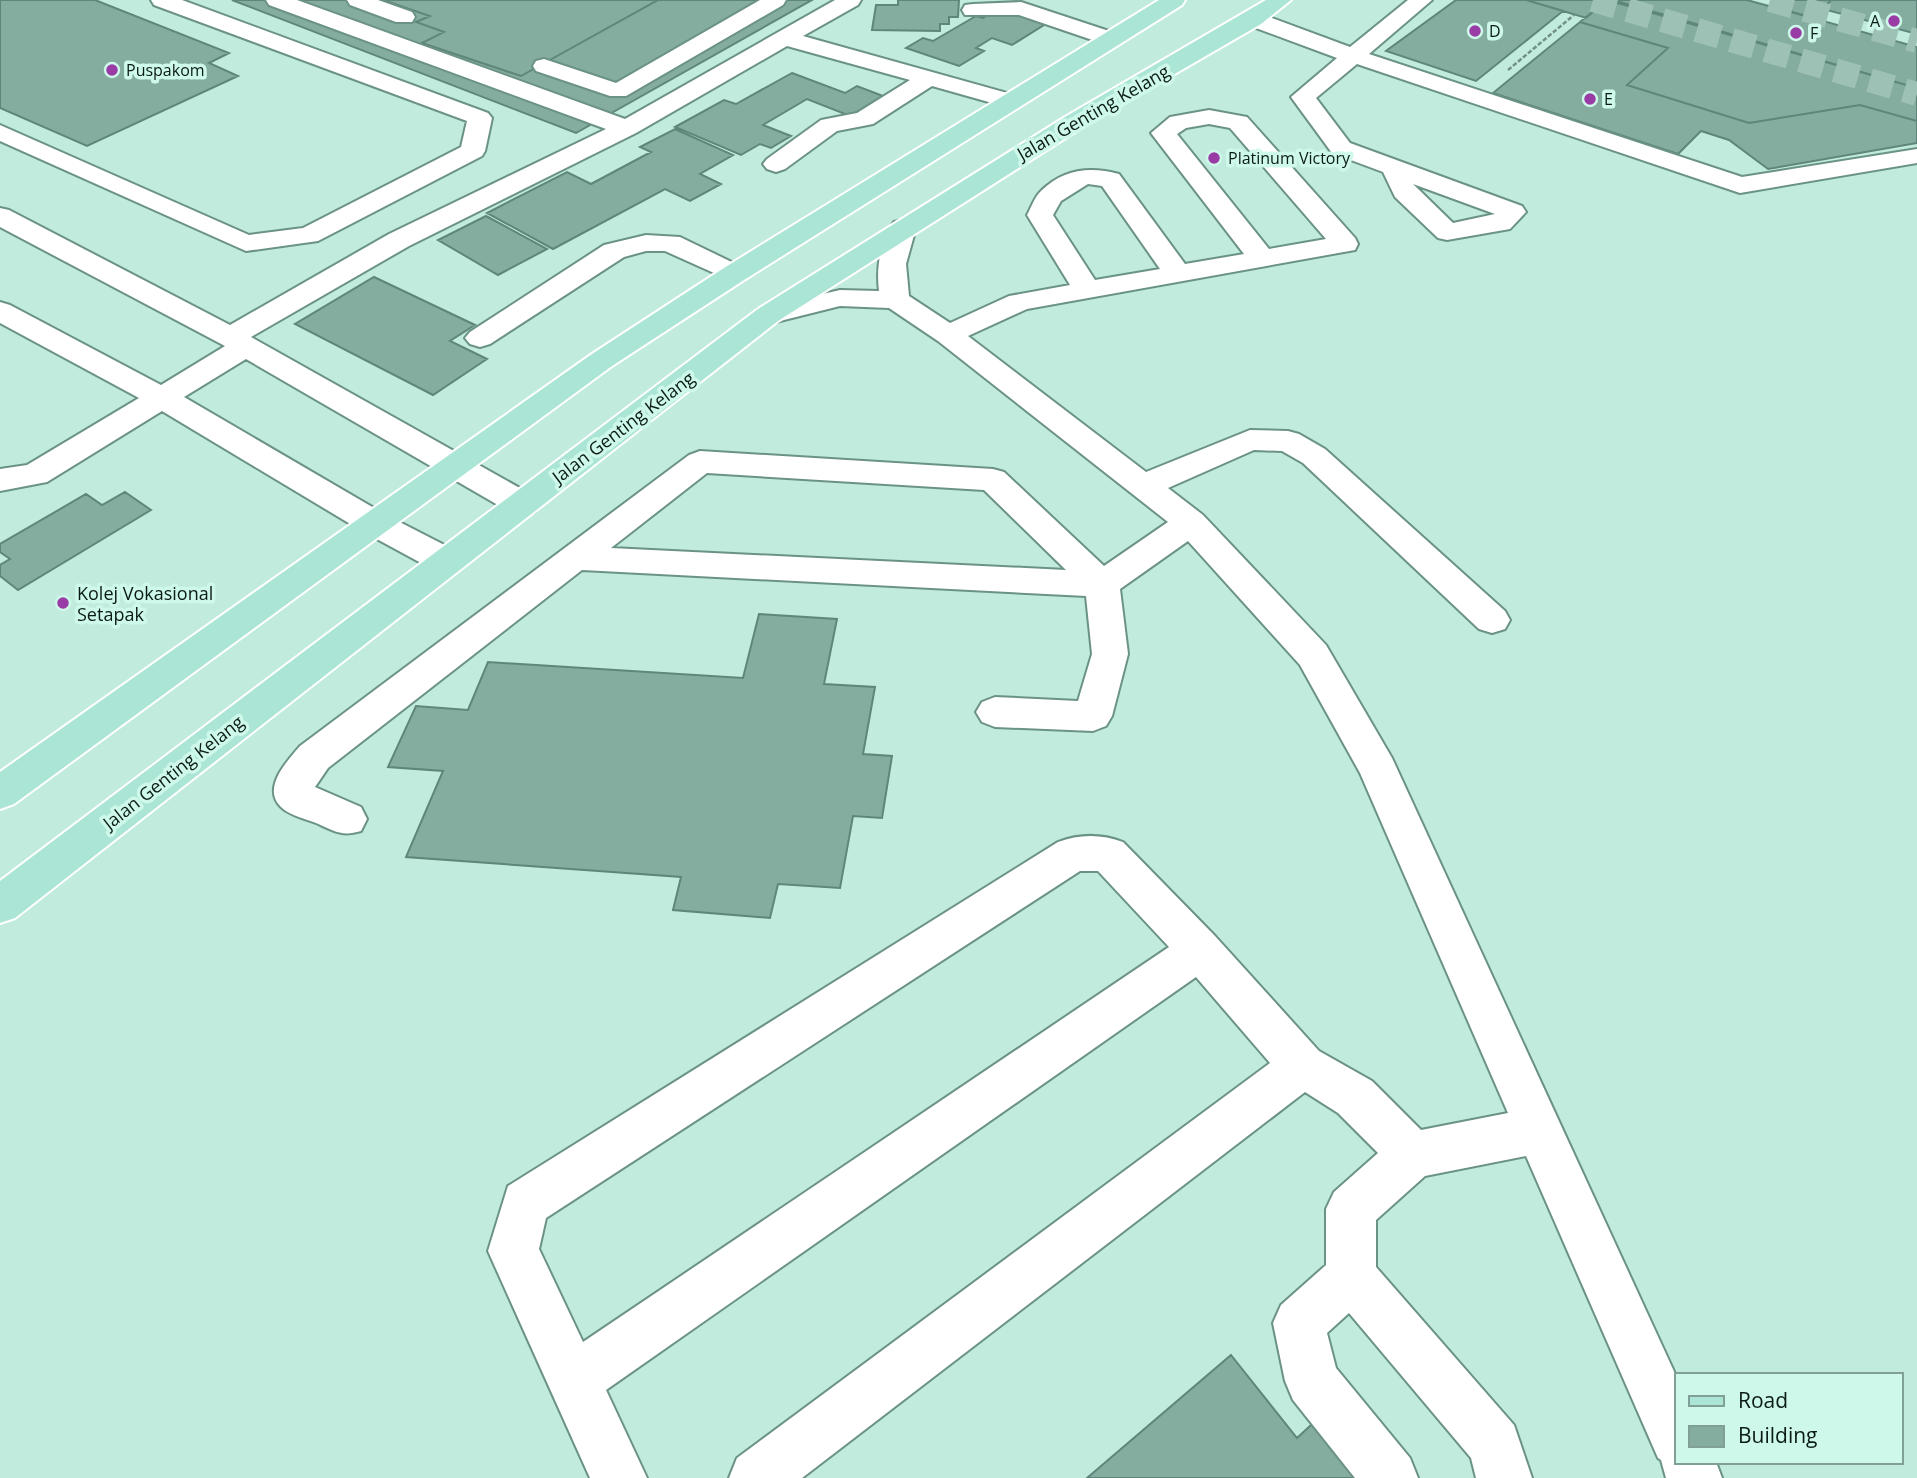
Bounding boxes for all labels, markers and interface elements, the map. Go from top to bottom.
place label: A [1870,10,1881,32]
marker: A [1886,13,1902,29]
place label: D [1489,20,1501,42]
place label: F [1810,22,1818,44]
marker: D [1467,23,1483,39]
marker: F [1788,25,1804,41]
street label: Jalan Genting Kelang [1011,58,1174,166]
place label: Puspakom [126,59,205,81]
marker: Puspakom [104,62,120,78]
place label: E [1604,88,1613,110]
marker: E [1582,91,1598,107]
place label: Platinum Victory [1228,147,1351,169]
marker: Platinum Victory [1206,150,1222,166]
street label: Jalan Genting Kelang [545,365,699,490]
place label: Kolej Vokasional Setapak [77,581,213,626]
marker: Kolej Vokasional Setapak [55,595,71,611]
street label: Jalan Genting Kelang [96,709,248,836]
legend [1675,1373,1903,1464]
text: Road [1738,1386,1788,1414]
text: Building [1738,1421,1817,1449]

